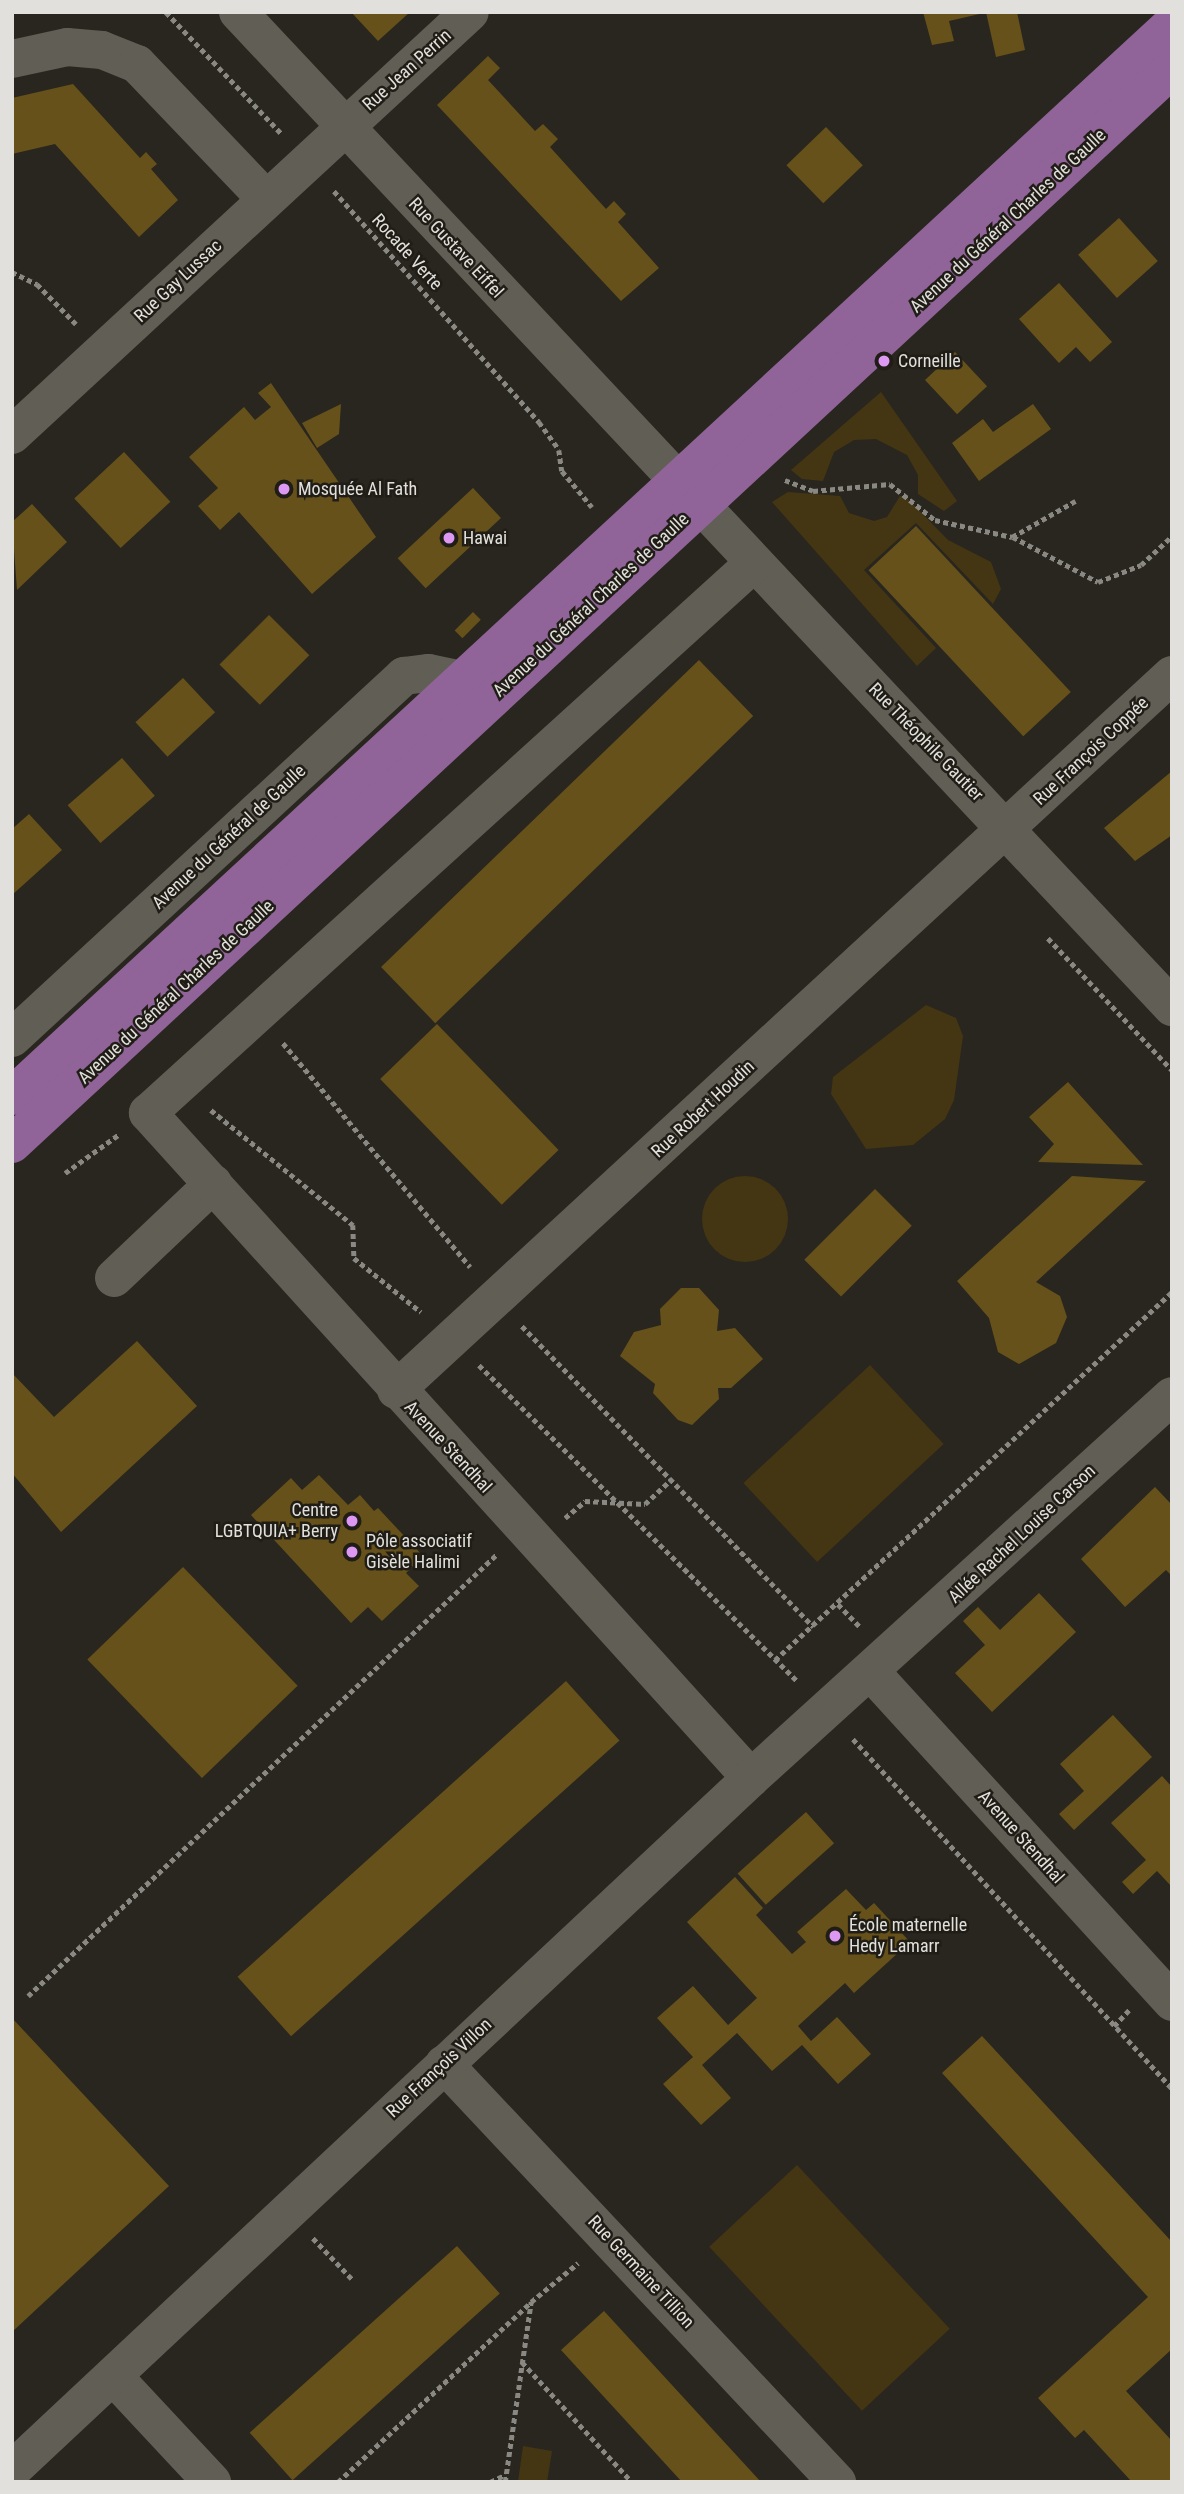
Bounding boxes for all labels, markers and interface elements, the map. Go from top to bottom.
street label: Rue Jean Perrin [358,25,456,115]
street label: Avenue du Général Charles de Gaulle [906,124,1110,318]
street label: Rue Gustave Eiffel [404,193,508,303]
street label: Rocade Verte [367,210,447,294]
street label: Rue Gay Lussac [130,235,226,327]
place label: Corneille [898,350,961,372]
marker: Corneille [876,353,892,369]
place label: Mosquée Al Fath [298,478,417,500]
marker: Mosquée Al Fath [276,481,292,497]
street label: Avenue du Général Charles de Gaulle [489,508,693,702]
place label: Hawai [463,527,507,549]
marker: Hawai [441,530,457,546]
street label: Rue Théophile Gautier [864,678,988,806]
street label: Rue François Coppée [1029,692,1153,810]
street label: Avenue du Général de Gaulle [148,760,310,914]
street label: Avenue du Général Charles de Gaulle [74,895,278,1089]
street label: Rue Robert Houdin [647,1056,759,1162]
street label: Avenue Stendhal [400,1396,496,1498]
street label: Allée Rachel Louise Carson [944,1460,1100,1608]
place label: Centre LGBTQUIA+ Berry [215,1500,338,1542]
marker: Centre LGBTQUIA+ Berry [344,1513,360,1529]
place label: Pôle associatif Gisèle Halimi [366,1531,472,1574]
marker: Pôle associatif Gisèle Halimi [344,1544,360,1560]
street label: Avenue Stendhal [973,1786,1069,1888]
place label: École maternelle Hedy Lamarr [849,1915,967,1958]
marker: École maternelle Hedy Lamarr [827,1928,843,1944]
street label: Rue François Villon [382,2014,496,2122]
street label: Rue Germaine Tillion [583,2211,699,2333]

